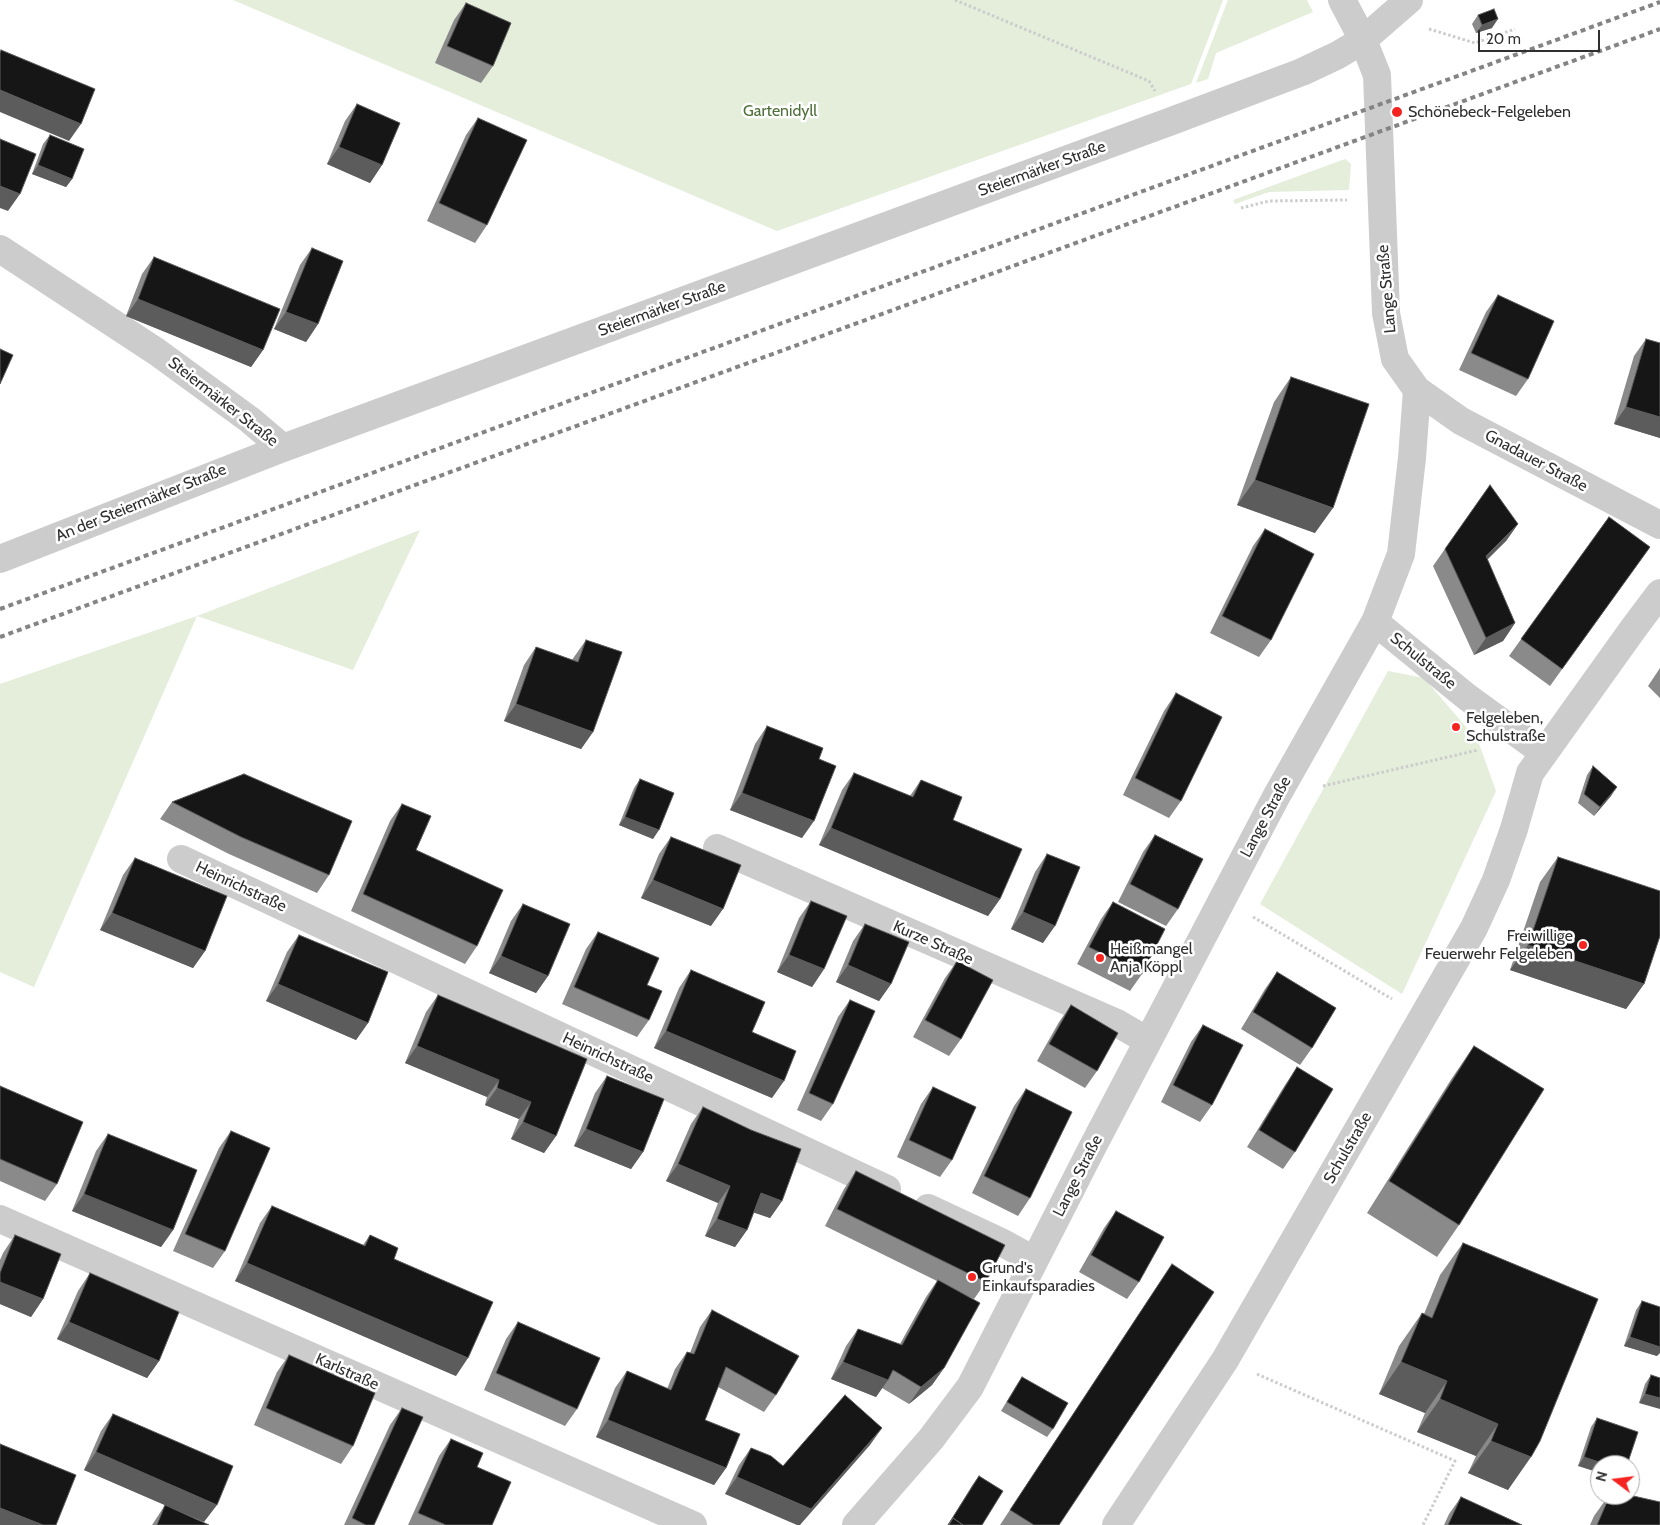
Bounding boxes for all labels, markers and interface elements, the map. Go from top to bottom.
scale bar [1480,20,1602,52]
text: 20 m [1486,30,1521,48]
park label: Gartenidyll [743,101,817,121]
place label: Schönebeck-Felgeleben [1408,102,1571,122]
marker: Schönebeck-Felgeleben [1390,105,1404,119]
street label: Steiermärker Straße [976,137,1108,201]
street label: Lange Straße [1374,244,1400,334]
street label: Steiermärker Straße [596,277,728,341]
street label: Steiermärker Straße [164,353,282,451]
street label: Gnadauer Straße [1481,426,1591,496]
street label: An der Steiermärker Straße [53,460,229,546]
street label: Schulstraße [1386,629,1460,693]
place label: Felgeleben, Schulstraße [1466,708,1545,746]
marker: Felgeleben, Schulstraße [1450,721,1462,733]
street label: Lange Straße [1237,773,1295,861]
street label: Heinrichstraße [193,858,289,916]
street label: Kurze Straße [890,917,976,969]
place label: Freiwillige Feuerwehr Felgeleben [1425,926,1573,964]
place label: Heißmangel Anja Köppl [1110,939,1192,977]
marker: Freiwillige Feuerwehr Felgeleben [1577,939,1589,951]
marker: Heißmangel Anja Köppl [1094,952,1106,964]
street label: Heinrichstraße [560,1029,656,1087]
street label: Schulstraße [1320,1109,1376,1187]
street label: Lange Straße [1049,1132,1107,1220]
place label: Grund's Einkaufsparadies [982,1258,1095,1296]
marker: Grund's Einkaufsparadies [966,1271,978,1283]
street label: Karlstraße [312,1349,382,1395]
north arrow [1590,1455,1640,1505]
text: N [1592,1469,1611,1483]

